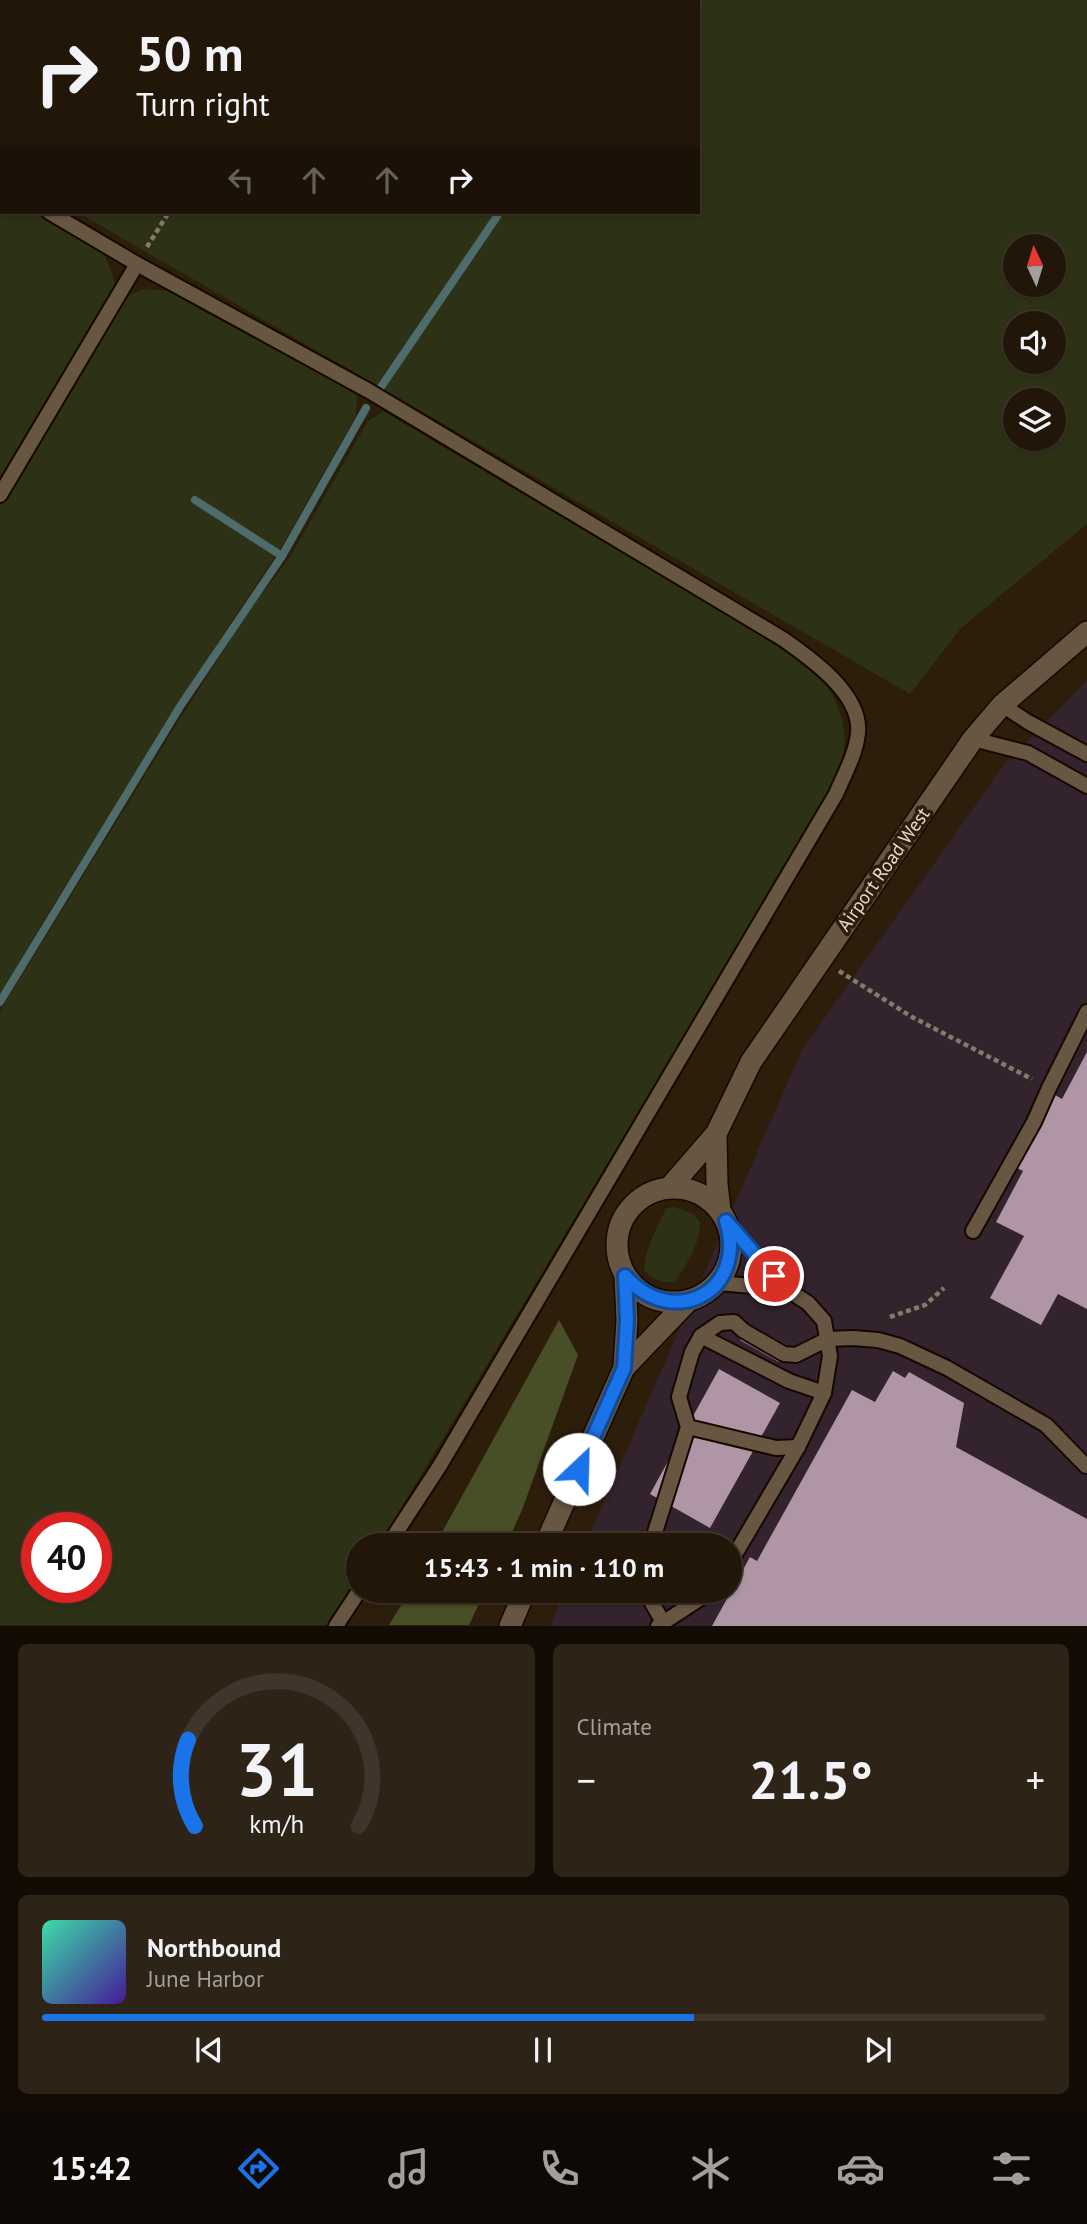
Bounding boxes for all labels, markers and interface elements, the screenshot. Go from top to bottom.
text: 50 m [136,21,243,85]
icon: right [21,28,112,119]
text: Turn right [136,83,270,125]
icon: left [222,161,260,199]
icon: ahead [295,161,333,199]
icon: ahead [368,161,406,199]
icon: right [441,161,479,199]
north arrow [1003,234,1066,298]
map controls [1003,234,1066,451]
button: sound [1003,311,1066,374]
button: layers [1003,388,1066,451]
street label: Airport Road West [831,802,935,936]
pin [744,1246,804,1306]
icon: arrive [755,1257,793,1295]
position arrow [542,1432,616,1506]
speed limit sign: 40 [21,1512,112,1603]
text: 15:43 · 1 min · 110 m [424,1551,664,1584]
text: Climate [577,1712,652,1741]
text: 31 [235,1723,318,1817]
text: 21.5° [749,1746,873,1813]
text: − [577,1755,596,1804]
text: + [1026,1755,1045,1804]
text: km/h [249,1808,304,1840]
text: Northbound [147,1931,281,1964]
text: June Harbor [147,1964,264,1993]
icon: previous [190,2031,228,2069]
icon: pause [524,2031,562,2069]
icon: next [859,2031,897,2069]
icon: directions [234,2144,283,2193]
icon: music [384,2144,433,2193]
icon: phone [535,2144,584,2193]
icon: climate [686,2144,735,2193]
icon: car [836,2144,885,2193]
icon: filters [987,2144,1036,2193]
text: 15:42 [51,2147,132,2189]

